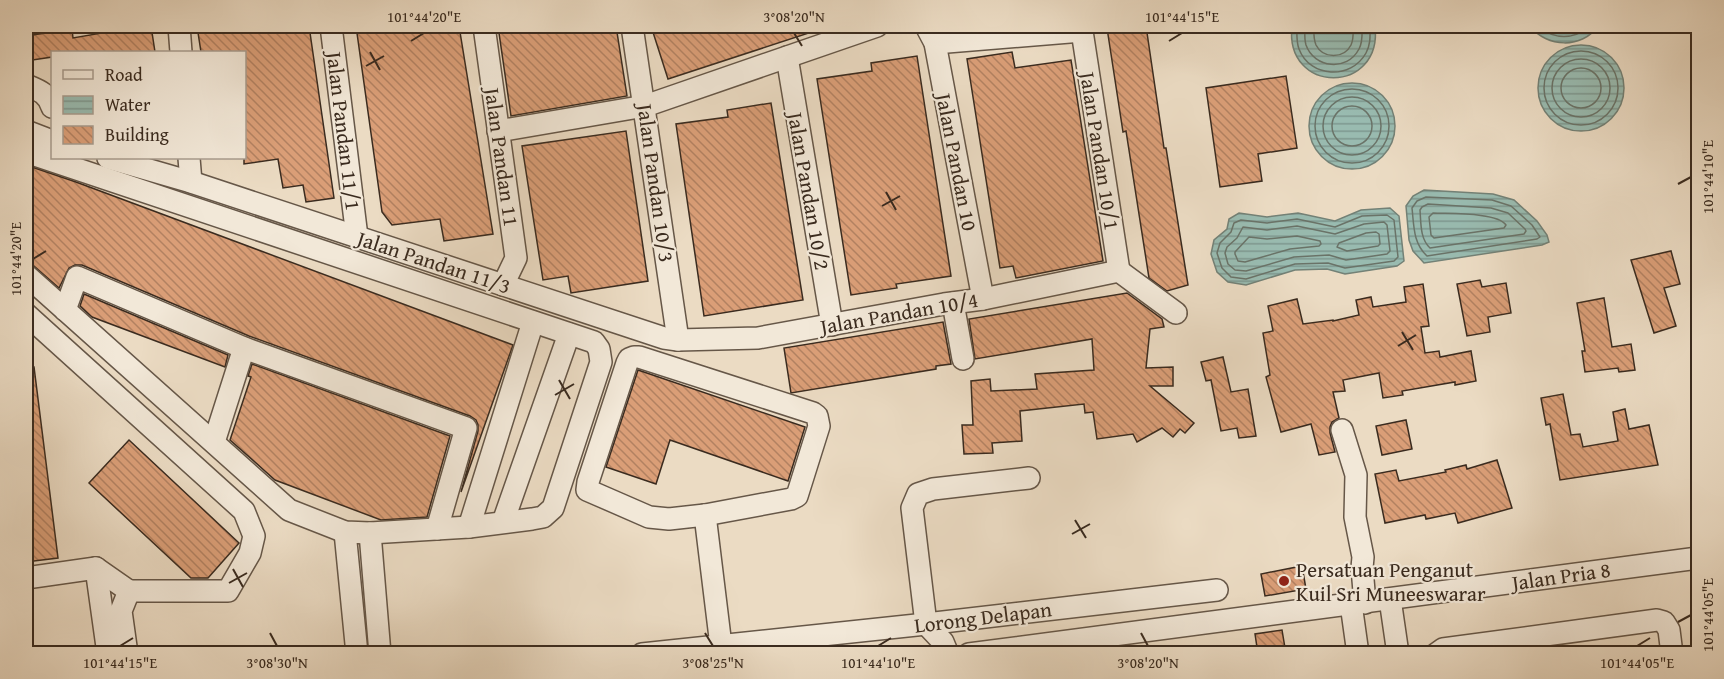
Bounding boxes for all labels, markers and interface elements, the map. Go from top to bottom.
text: 101°44'20"E [387,6,461,27]
text: 3°08'20"N [763,6,825,27]
text: 101°44'15"E [1145,6,1219,27]
street label: Jalan Pandan 11/1 [319,47,369,212]
legend [51,51,246,159]
text: Road [105,61,143,88]
street label: Jalan Pandan 10/1 [1072,67,1128,232]
street label: Jalan Pandan 11 [477,83,527,228]
street label: Jalan Pandan 10 [928,88,986,233]
text: Water [105,91,151,118]
street label: Jalan Pandan 10/3 [629,99,682,264]
street label: Jalan Pandan 10/2 [779,107,838,272]
text: Building [105,121,169,148]
text: 101°44'10"E [1697,140,1718,214]
text: 101°44'20"E [5,222,26,296]
street label: Jalan Pandan 11/3 [350,222,515,301]
street label: Jalan Pandan 10/4 [815,284,980,343]
place label: Persatuan Penganut Kuil Sri Muneeswarar [1296,554,1486,609]
street label: Jalan Pria 8 [1507,554,1612,599]
marker: Persatuan Penganut Kuil Sri Muneeswarar [1277,574,1291,588]
text: 101°44'05"E [1697,578,1718,652]
street label: Lorong Delapan [912,593,1054,641]
text: 101°44'15"E [83,652,157,673]
text: 3°08'30"N [246,652,308,673]
text: 3°08'25"N [682,652,744,673]
text: 101°44'10"E [841,652,915,673]
text: 3°08'20"N [1117,652,1179,673]
text: 101°44'05"E [1600,652,1674,673]

